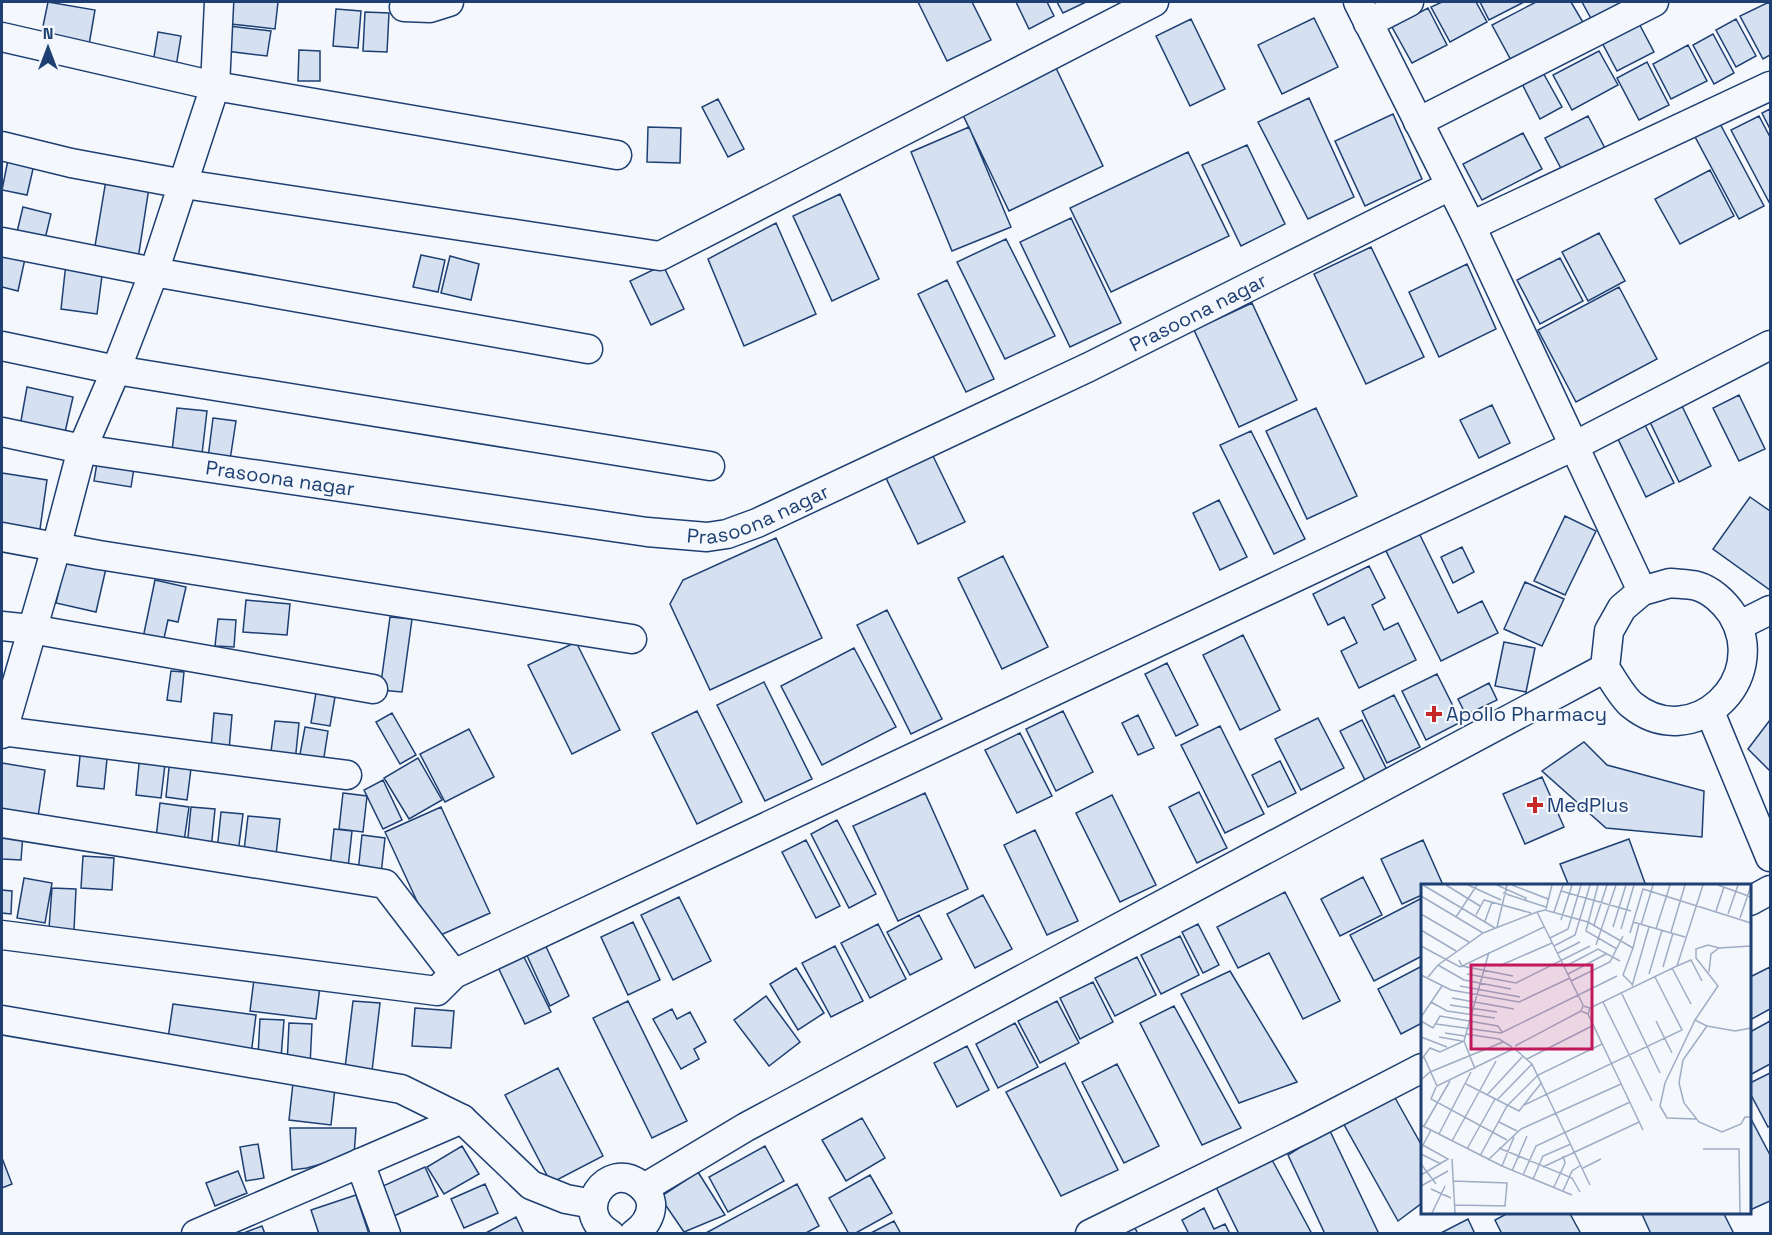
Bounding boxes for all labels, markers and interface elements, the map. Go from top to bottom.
north arrow [18,18,78,78]
text: N [43,23,53,44]
street label: Prasoona nagar [1125,267,1271,358]
street label: Prasoona nagar [204,454,356,502]
street label: Prasoona nagar [686,478,833,550]
place label: Apollo Pharmacy [1446,701,1607,727]
marker: Apollo Pharmacy [1427,707,1441,721]
place label: MedPlus [1547,792,1629,818]
marker: MedPlus [1528,798,1542,812]
inset map [1421,884,1751,1214]

